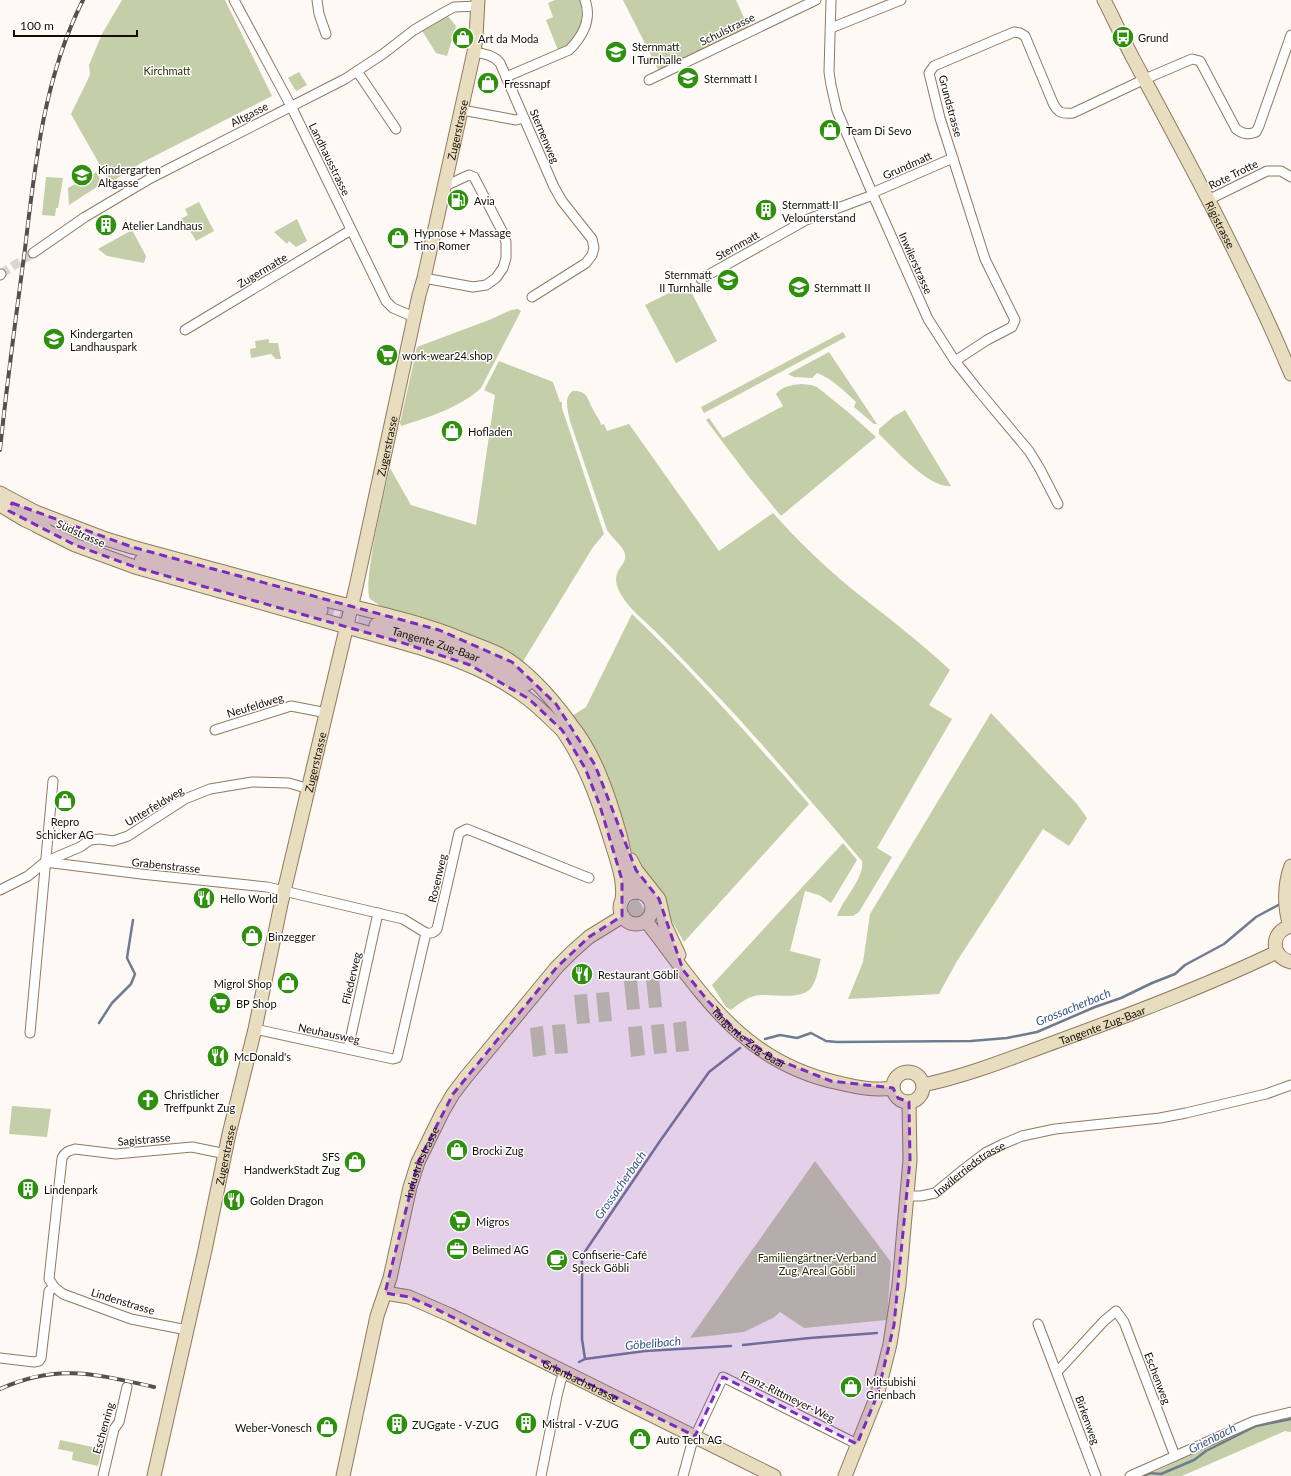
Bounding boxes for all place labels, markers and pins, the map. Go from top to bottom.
bus stop icon: Grund [1110,24,1136,50]
shop icon: Art da Moda [450,25,476,51]
place label: Grund [1138,31,1168,44]
place label: Art da Moda [478,32,539,45]
school or university icon: Sternmatt I Turnhalle [603,39,629,65]
place label: Sternmatt I Turnhalle [632,40,682,66]
school or university icon: Sternmatt I [675,65,701,91]
shop icon: Fressnapf [475,70,501,96]
place label: Sternmatt I [704,72,757,85]
place label: Fressnapf [504,77,551,90]
shop icon: Team Di Sevo [817,117,843,143]
place label: Team Di Sevo [846,124,911,137]
school or university icon: Kindergarten Altgasse [69,162,95,188]
place label: Kindergarten Altgasse [98,163,161,189]
fuel station icon: Avia [445,187,471,213]
place label: Avia [474,194,495,207]
building icon: Sternmatt II Velounterstand [753,197,779,223]
place label: Sternmatt II Velounterstand [782,198,856,224]
building icon: Atelier Landhaus [93,212,119,238]
place label: Atelier Landhaus [122,219,203,232]
shop icon: Hypnose + Massage Tino Romer [385,225,411,251]
place label: Hypnose + Massage Tino Romer [414,226,511,252]
school or university icon: Sternmatt II Turnhalle [715,267,741,293]
place label: Sternmatt II Turnhalle [659,268,712,294]
school or university icon: Sternmatt II [786,274,812,300]
place label: Sternmatt II [814,281,871,294]
school or university icon: Kindergarten Landhauspark [41,326,67,352]
place label: Kindergarten Landhauspark [70,327,138,353]
supermarket icon: work-wear24.shop [374,342,400,368]
place label: work-wear24.shop [402,349,493,362]
shop icon: Hofladen [439,418,465,444]
place label: Hofladen [468,425,512,438]
shop icon: Repro Schicker AG [52,788,78,814]
place label: Repro Schicker AG [36,815,94,841]
restaurant icon: Hello World [191,885,217,911]
place label: Hello World [220,892,278,905]
shop icon: Binzegger [239,923,265,949]
place label: Binzegger [268,930,316,943]
restaurant icon: Restaurant Göbli [569,961,595,987]
place label: Restaurant Göbli [598,968,679,981]
shop icon: Migrol Shop [275,970,301,996]
place label: Migrol Shop [214,977,272,990]
supermarket icon: BP Shop [207,990,233,1016]
place label: BP Shop [236,997,277,1010]
restaurant icon: McDonald's [205,1043,231,1069]
place label: McDonald's [234,1050,291,1063]
church icon: Christlicher Treffpunkt Zug [135,1087,161,1113]
place label: Christlicher Treffpunkt Zug [164,1088,235,1114]
shop icon: Brocki Zug [444,1137,470,1163]
place label: Brocki Zug [472,1144,524,1157]
shop icon: SFS HandwerkStadt Zug [342,1149,368,1175]
place label: SFS HandwerkStadt Zug [244,1150,340,1176]
building icon: Lindenpark [15,1176,41,1202]
place label: Lindenpark [44,1183,98,1196]
restaurant icon: Golden Dragon [221,1187,247,1213]
place label: Golden Dragon [250,1194,323,1207]
supermarket icon: Migros [447,1208,473,1234]
place label: Migros [476,1215,510,1228]
office icon: Belimed AG [444,1236,470,1262]
place label: Belimed AG [472,1243,529,1256]
cafe icon: Confiserie-Café Speck Göbli [544,1247,570,1273]
place label: Confiserie-Café Speck Göbli [572,1248,647,1274]
shop icon: Mitsubishi Grienbach [838,1374,864,1400]
place label: Mitsubishi Grienbach [866,1375,916,1401]
building icon: Mistral - V-ZUG [513,1410,539,1436]
building icon: ZUGgate - V-ZUG [384,1411,410,1437]
shop icon: Weber-Vonesch [314,1414,340,1440]
place label: Mistral - V-ZUG [542,1417,619,1430]
place label: ZUGgate - V-ZUG [412,1418,499,1431]
place label: Weber-Vonesch [235,1421,312,1434]
shop icon: Auto Tech AG [627,1426,653,1452]
place label: Auto Tech AG [656,1433,722,1446]

